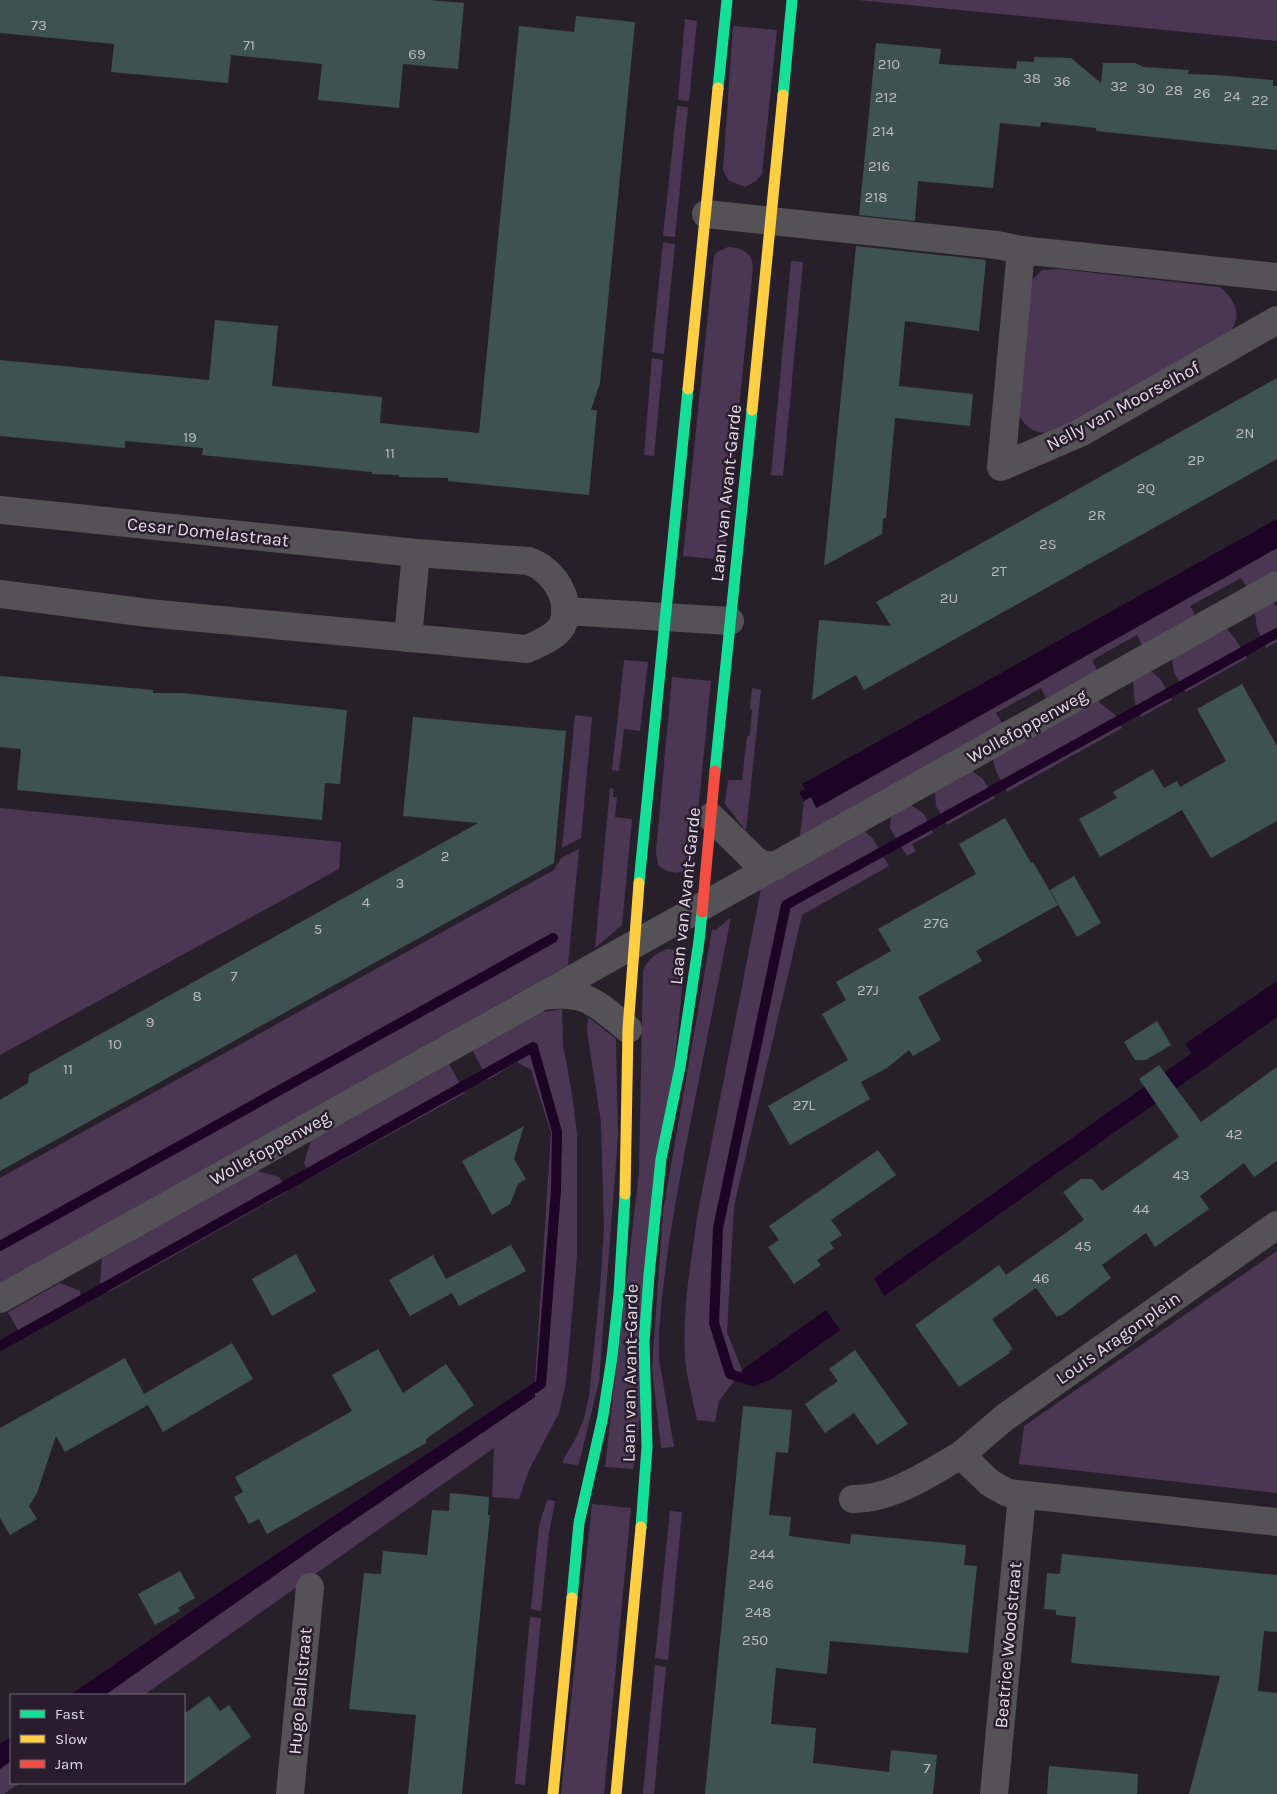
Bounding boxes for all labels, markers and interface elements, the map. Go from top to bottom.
house number: 73 [31,16,47,34]
house number: 71 [243,36,255,54]
house number: 69 [408,45,426,63]
house number: 210 [878,55,900,73]
house number: 38 [1023,69,1041,87]
house number: 36 [1053,72,1071,90]
house number: 32 [1110,77,1128,95]
house number: 30 [1137,79,1155,97]
house number: 28 [1165,81,1183,99]
house number: 26 [1193,84,1211,102]
house number: 24 [1223,87,1241,105]
house number: 212 [875,88,897,106]
house number: 22 [1251,91,1269,109]
house number: 214 [872,122,895,140]
house number: 216 [868,157,890,175]
house number: 218 [865,188,887,206]
street label: Nelly van Moorselhof [1043,356,1204,456]
street label: Laan van Avant-Garde [706,403,746,583]
house number: 2N [1236,424,1254,442]
house number: 19 [183,428,197,446]
house number: 11 [385,444,395,462]
house number: 2P [1188,451,1205,469]
house number: 2Q [1137,479,1155,497]
house number: 2R [1088,506,1106,524]
street label: Cesar Domelastraat [126,513,290,551]
house number: 2S [1039,535,1057,553]
house number: 2T [991,562,1008,580]
house number: 2U [940,589,958,607]
street label: Wollefoppenweg [963,684,1091,768]
street label: Laan van Avant-Garde [665,806,705,986]
house number: 2 [441,847,449,865]
house number: 3 [396,874,404,892]
house number: 4 [362,893,371,911]
house number: 27G [923,914,949,932]
house number: 5 [314,920,322,938]
house number: 7 [230,967,238,985]
house number: 27J [857,981,879,999]
house number: 8 [192,987,202,1005]
house number: 9 [146,1013,154,1031]
house number: 10 [108,1035,122,1053]
house number: 11 [63,1060,73,1078]
house number: 27L [793,1096,815,1114]
street label: Wollefoppenweg [206,1106,334,1190]
house number: 42 [1225,1125,1243,1143]
house number: 43 [1172,1166,1190,1184]
house number: 44 [1133,1200,1150,1218]
house number: 45 [1075,1237,1091,1255]
house number: 46 [1033,1269,1049,1287]
street label: Laan van Avant-Garde [617,1284,643,1462]
street label: Louis Aragonplein [1052,1287,1184,1389]
house number: 244 [749,1545,775,1563]
street label: Beatrice Woodstraat [990,1561,1026,1729]
house number: 246 [748,1575,774,1593]
house number: 248 [745,1603,771,1621]
street label: Hugo Ballstraat [283,1626,317,1756]
house number: 250 [742,1631,768,1649]
legend [10,1694,185,1784]
text: Fast [55,1705,85,1723]
text: Slow [55,1730,87,1748]
text: Jam [55,1755,83,1773]
house number: 7 [923,1759,931,1777]

